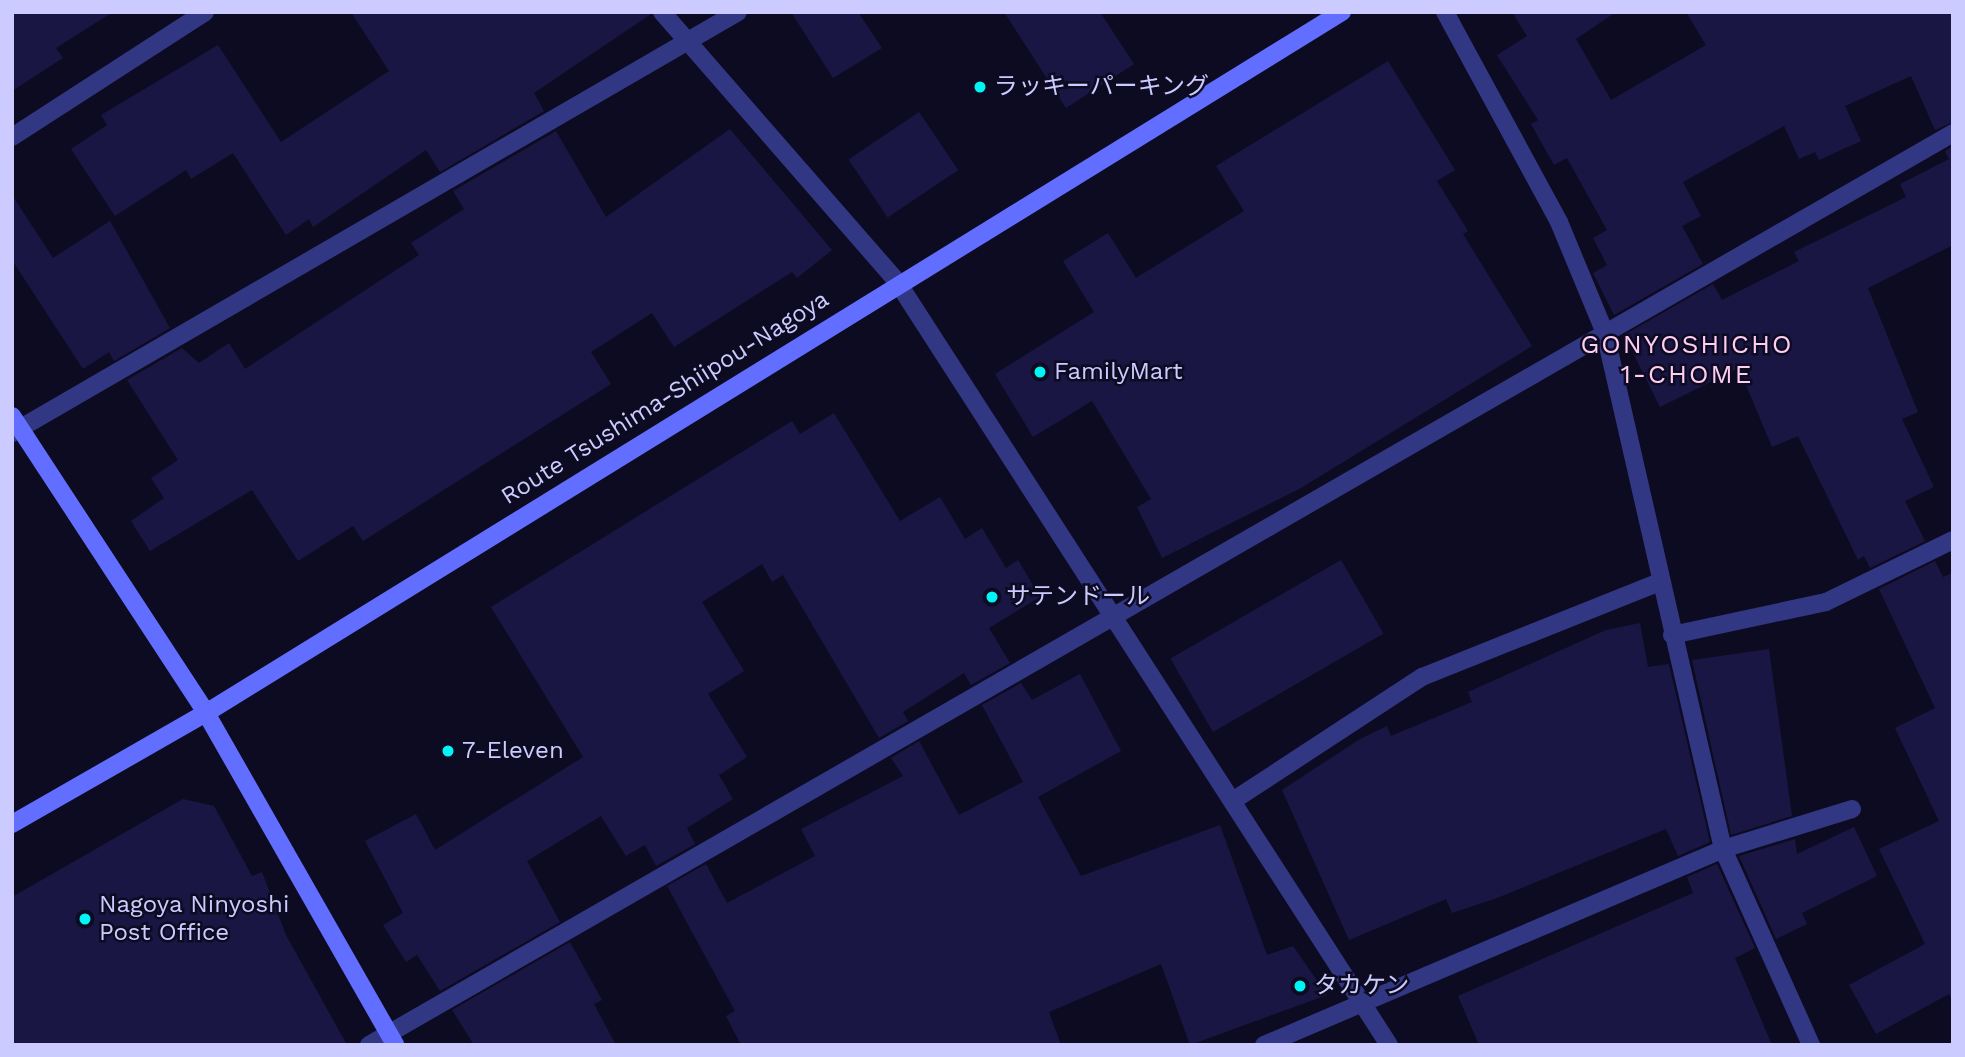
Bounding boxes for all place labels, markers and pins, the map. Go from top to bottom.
place label: ラッキーパーキング [994,73,1210,101]
marker: ラッキーパーキング [972,79,988,95]
place label: FamilyMart [1054,358,1182,386]
marker: FamilyMart [1032,364,1048,380]
place label: サテンドール [1006,583,1150,611]
marker: サテンドール [984,589,1000,605]
place label: 7-Eleven [462,737,564,765]
marker: 7-Eleven [440,743,456,759]
place label: Nagoya Ninyoshi Post Office [99,891,290,947]
marker: Nagoya Ninyoshi Post Office [77,911,93,927]
place label: タカケン [1314,972,1410,1000]
marker: タカケン [1292,978,1308,994]

